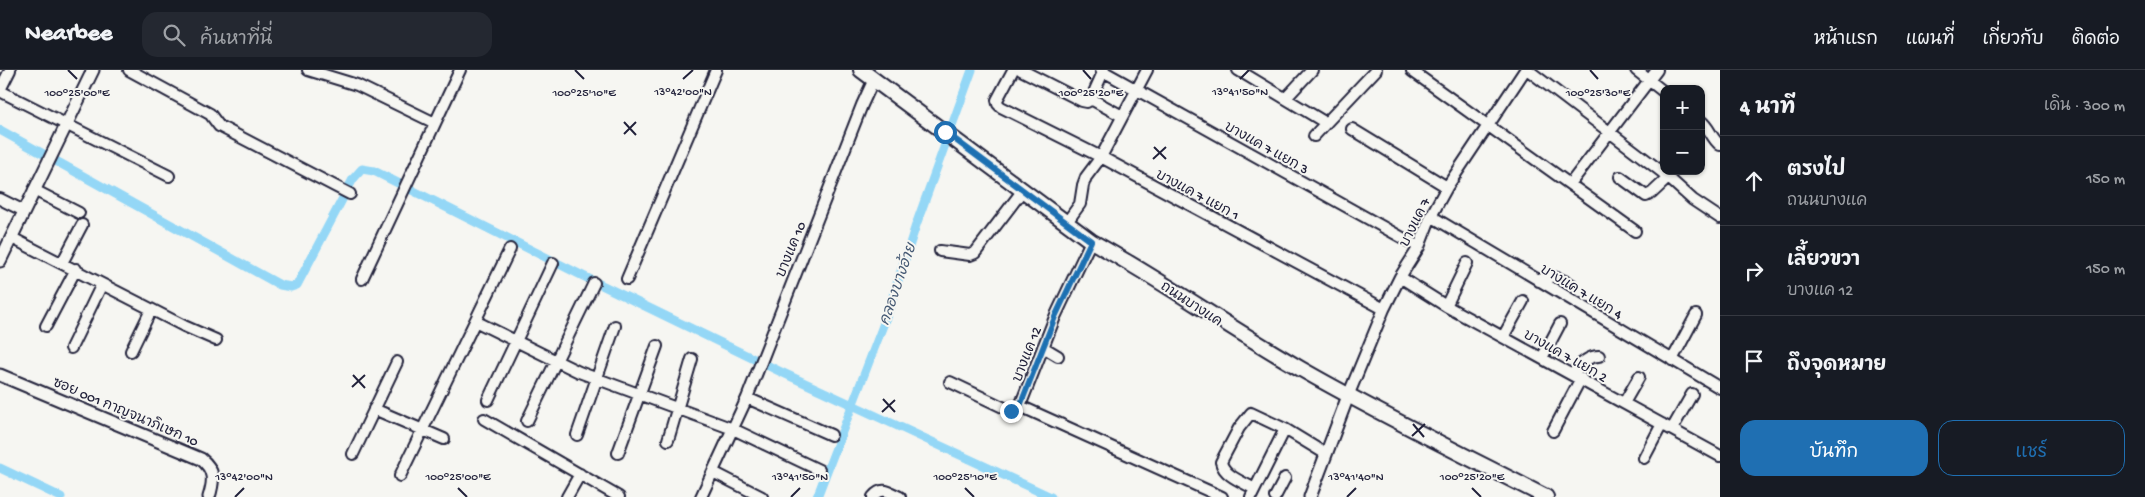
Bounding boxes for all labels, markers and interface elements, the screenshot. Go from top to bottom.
search box [142,12,492,57]
text: Nearbee [25,20,112,49]
icon: search [160,21,188,49]
text: ค้นหาที่นี่ [200,29,273,52]
text: หน้าแรก [1814,30,1878,51]
text: แผนที่ [1906,30,1954,51]
text: เกี่ยวกับ [1982,30,2044,51]
text: ติดต่อ [2072,30,2120,51]
map controls [1660,85,1705,175]
button: + [1660,85,1705,130]
text: 13°42'00"N [653,86,712,100]
text: 13°41'50"N [1211,86,1268,100]
text: 100°25'00"E [43,87,110,101]
text: 100°25'10"E [551,87,616,101]
text: 100°25'20"E [1058,87,1124,101]
text: 100°25'30"E [1565,87,1631,101]
text: 4 นาที [1740,97,1795,122]
text: เดิน · 300 m [2044,98,2125,117]
street label: บางแค 7 แยก 3 [1221,119,1311,179]
route start [934,121,957,144]
button: − [1660,130,1705,175]
text: ตรงไป [1787,160,1845,183]
street label: บางแค 7 แยก 1 [1152,167,1241,225]
icon: ahead [1740,167,1768,195]
text: 150 m [2086,171,2125,190]
text: ถนนบางแค [1787,193,1867,212]
street label: บางแค 7 [1397,195,1436,250]
street label: บางแค 10 [773,219,811,280]
water label: คลองบางอ้าย [874,239,922,328]
text: เลี้ยวขวา [1787,250,1860,273]
icon: right [1740,257,1768,285]
text: 150 m [2086,261,2125,280]
street label: บางแค 7 แยก 4 [1536,262,1625,325]
street label: ถนนบางแค [1157,279,1225,331]
text: บางแค 12 [1787,283,1853,302]
street label: บางแค 12 [1010,325,1047,385]
street label: บางแค 7 แยก 2 [1520,327,1610,387]
icon: arrive [1740,347,1768,375]
text: ถึงจุดหมาย [1787,355,1886,378]
street label: ซอย 001 กาญจนาภิเษก 10 [50,374,201,452]
route end [1000,400,1023,423]
button: บันทึก [1740,420,1928,476]
button: แชร์ [1938,420,2125,476]
text: 13°42'00"N [214,471,273,485]
text: 100°25'00"E [424,471,491,485]
text: 13°41'50"N [771,471,828,485]
text: 100°25'10"E [932,471,997,485]
text: 13°41'40"N [1327,471,1384,485]
text: 100°25'20"E [1439,471,1505,485]

